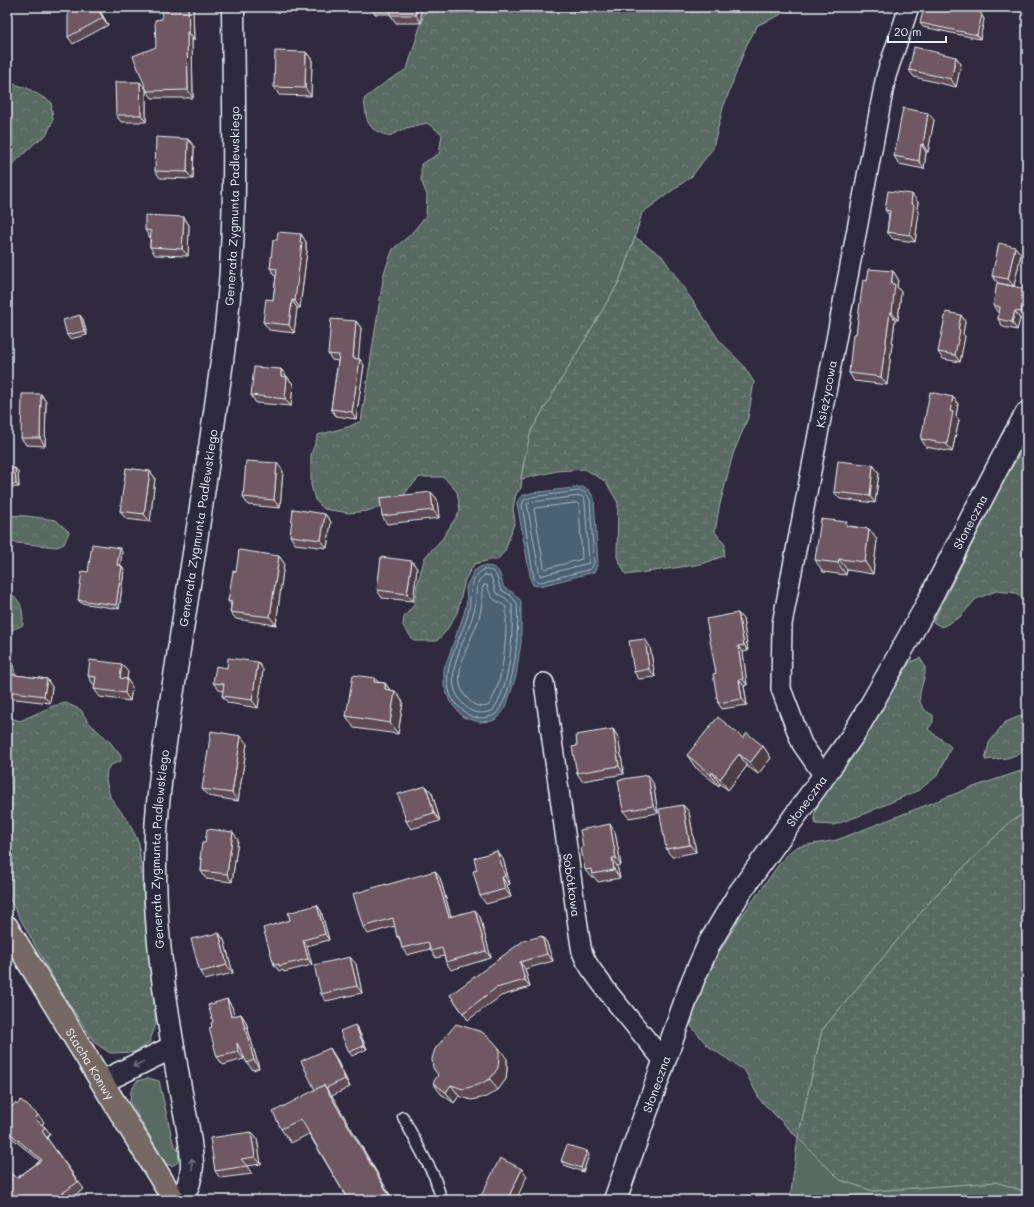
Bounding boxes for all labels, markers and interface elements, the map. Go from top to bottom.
scale bar [888,18,946,44]
text: 20 m [894,23,922,39]
street label: Generała Zygmunta Padlewskiego [220,106,242,306]
street label: Księżycowa [811,359,840,429]
street label: Generała Zygmunta Padlewskiego [175,428,221,628]
street label: Słoneczna [949,492,990,552]
street label: Generała Zygmunta Padlewskiego [147,749,172,949]
street label: Słoneczna [782,772,830,830]
street label: Sobótkowa [560,852,585,918]
street label: Stacha Konwy [62,1025,119,1102]
street label: Słoneczna [639,1053,674,1115]
one-way arrow [132,1061,144,1068]
one-way arrow [188,1158,196,1171]

